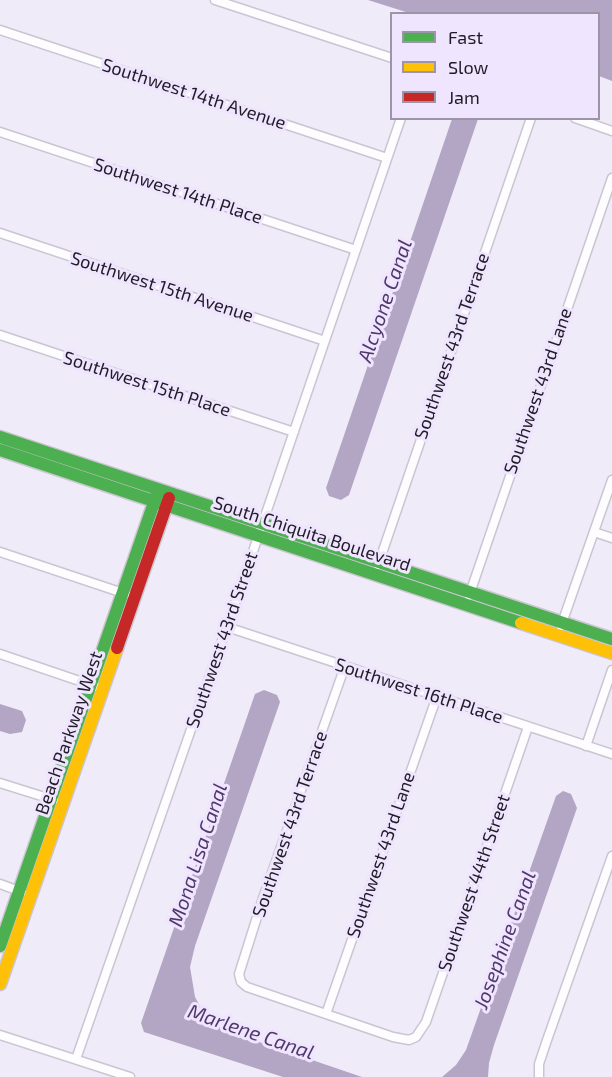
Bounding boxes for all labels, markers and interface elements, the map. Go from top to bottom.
legend [390,12,600,120]
text: Fast [448,26,483,48]
street label: Southwest 14th Avenue [99,54,289,134]
text: Slow [448,56,488,78]
text: Jam [448,86,480,108]
street label: Southwest 14th Place [91,154,265,228]
water label: Alcyone Canal [353,236,417,366]
street label: Southwest 15th Avenue [68,247,256,327]
street label: Southwest 43rd Terrace [410,250,494,442]
street label: Southwest 43rd Lane [499,305,577,477]
street label: Southwest 15th Place [61,347,233,421]
street label: South Chiquita Boulevard [211,492,413,576]
street label: Southwest 43rd Street [182,549,262,731]
street label: Beach Parkway West [31,648,107,818]
street label: Southwest 16th Place [332,654,506,728]
street label: Southwest 43rd Terrace [248,728,332,920]
street label: Southwest 43rd Lane [342,769,420,941]
water label: Mona Lisa Canal [164,780,232,930]
street label: Southwest 44th Street [434,792,514,974]
water label: Josephine Canal [469,868,541,1012]
water label: Marlene Canal [185,999,317,1065]

